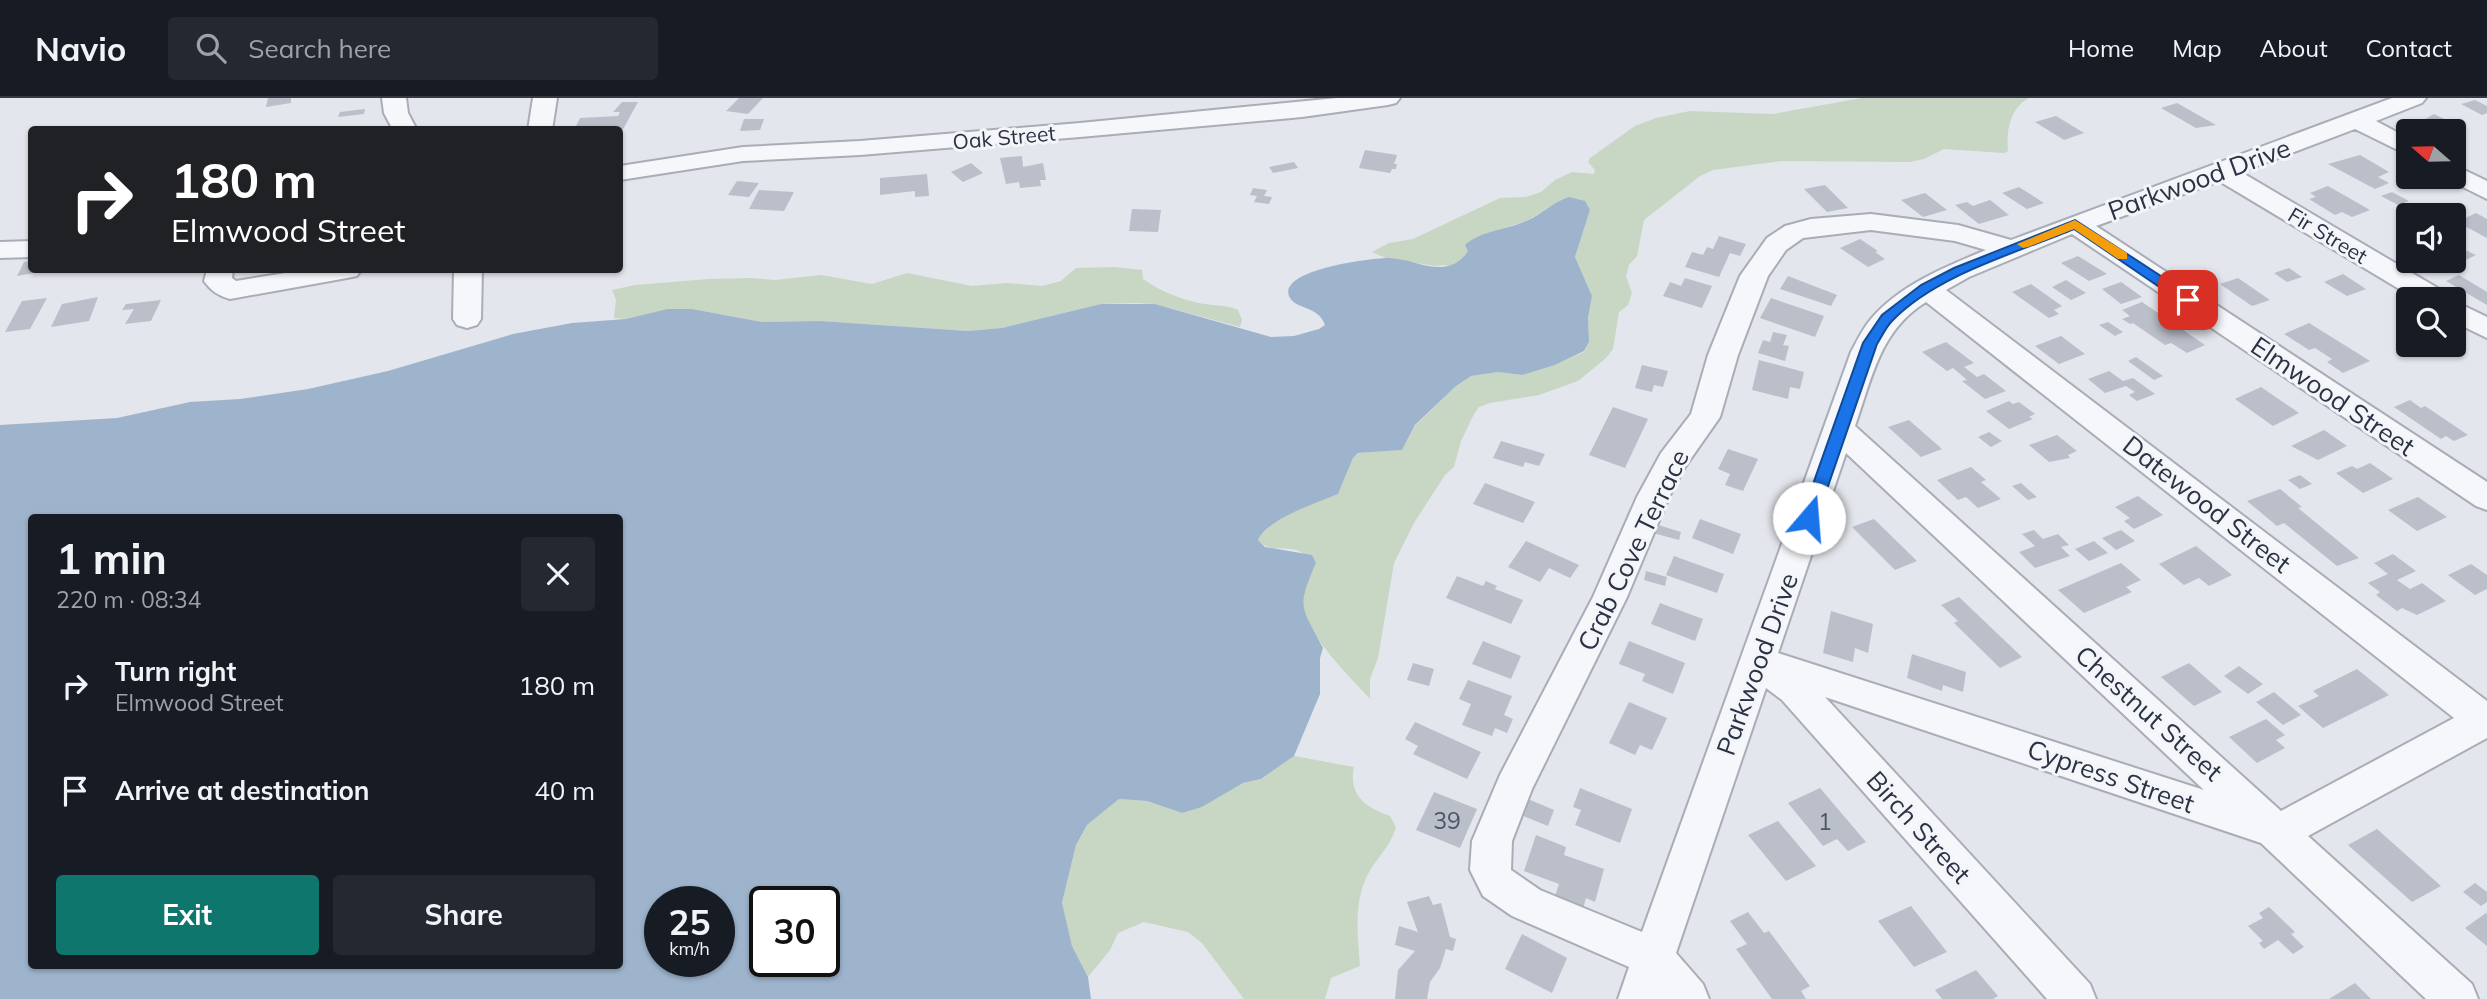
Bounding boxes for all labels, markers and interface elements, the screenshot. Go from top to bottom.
search box [168,17,658,80]
text: Navio [35,28,126,69]
icon: search [192,29,230,67]
text: Search here [248,32,391,65]
text: Home [2068,33,2134,63]
text: Map [2172,33,2222,63]
text: About [2260,33,2328,63]
text: Contact [2366,33,2452,63]
north arrow [2396,119,2466,189]
map controls [2396,119,2466,357]
street label: Oak Street [951,120,1057,154]
street label: Parkwood Drive [2103,131,2295,227]
text: 180 m [171,149,317,210]
icon: right [56,154,147,245]
street label: Fir Street [2284,201,2372,269]
button: sound [2396,203,2466,273]
text: Elmwood Street [171,210,406,250]
pin [2158,270,2218,330]
icon: arrive [2169,281,2207,319]
button: search [2396,287,2466,357]
street label: Elmwood Street [2245,329,2421,463]
street label: Datewood Street [2116,428,2298,580]
street label: Crab Cove Terrace [1570,444,1696,656]
position arrow [1772,481,1846,555]
text: 1 min [56,532,167,585]
button: close [521,537,595,611]
street label: Parkwood Drive [1709,568,1805,760]
text: 220 m · 08:34 [56,585,201,614]
street label: Chestnut Street [2068,638,2230,788]
text: Turn right [115,655,236,688]
icon: right [56,667,94,705]
text: 180 m [519,669,595,702]
text: Elmwood Street [115,688,284,717]
street label: Cypress Street [2023,732,2199,820]
street label: Birch Street [1860,764,1978,890]
icon: arrive [56,772,94,810]
text: Arrive at destination [115,774,370,807]
text: 40 m [534,774,595,807]
house number: 39 [1433,806,1461,835]
house number: 1 [1818,807,1832,836]
button: Exit [56,875,319,955]
button: Share [333,875,595,955]
speed limit sign: 30 [749,886,840,977]
text: 25 [668,900,711,944]
text: km/h [669,937,710,960]

